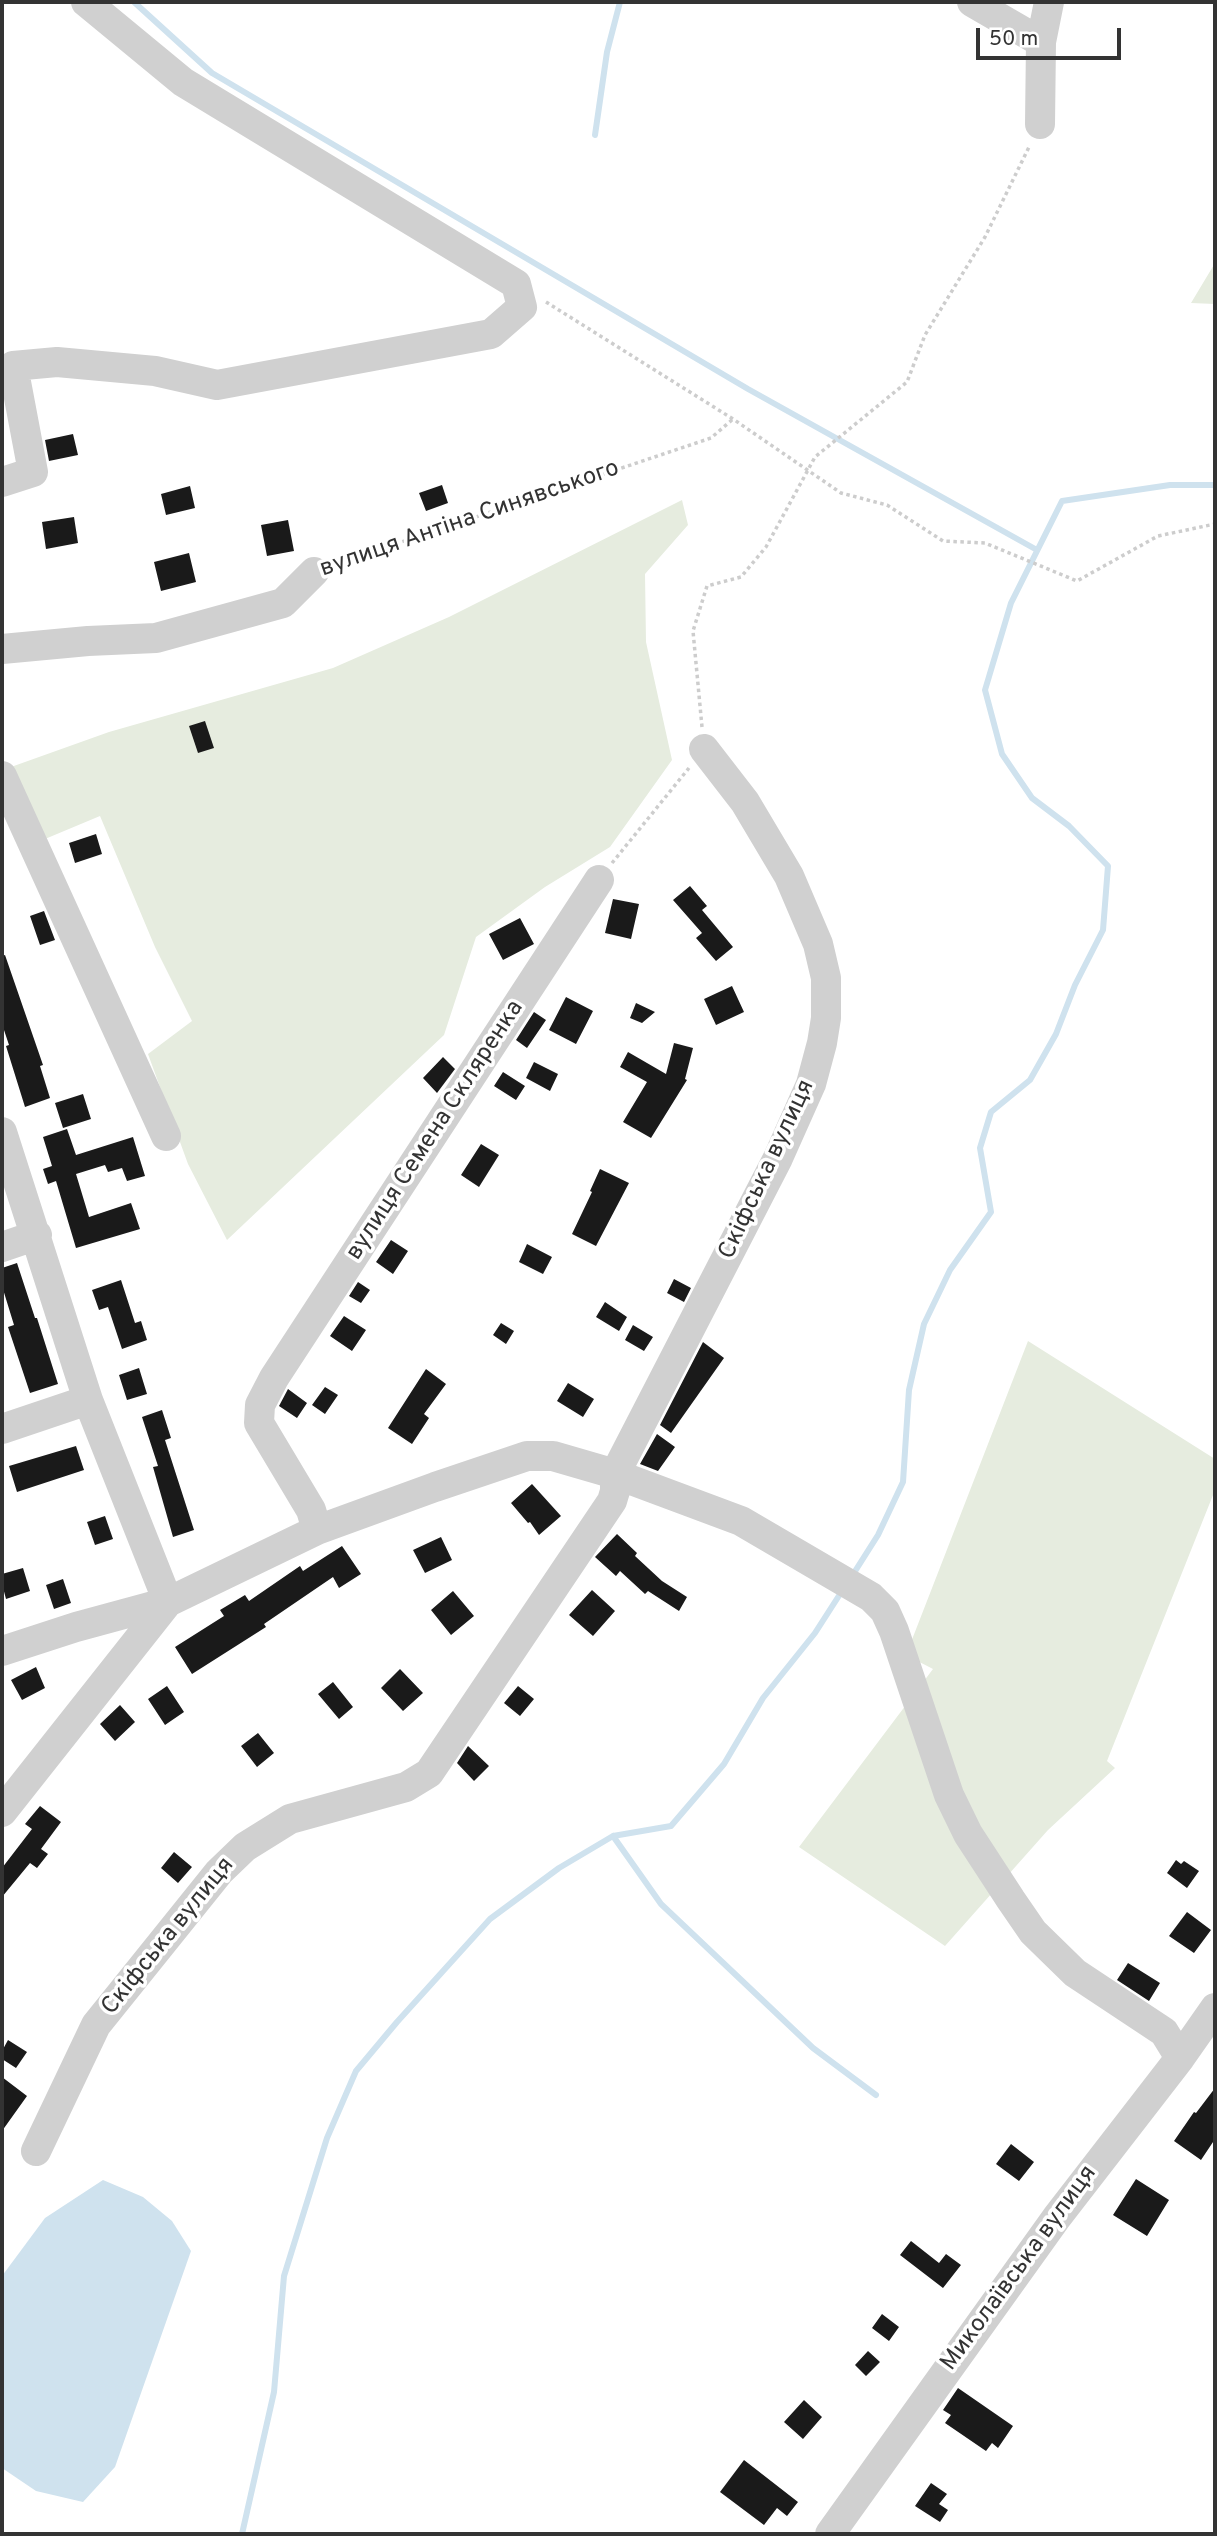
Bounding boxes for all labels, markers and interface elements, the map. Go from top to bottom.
scale bar [979,14,1124,58]
text: 50 m [989,26,1038,53]
street label: вулиця Антіна Синявського [317,455,623,585]
street label: вулиця Семена Скляренка [341,996,531,1266]
street label: Скіфська вулиця [714,1076,822,1264]
street label: Скіфська вулиця [97,1852,241,2022]
street label: Миколаївська вулиця [936,2161,1104,2377]

